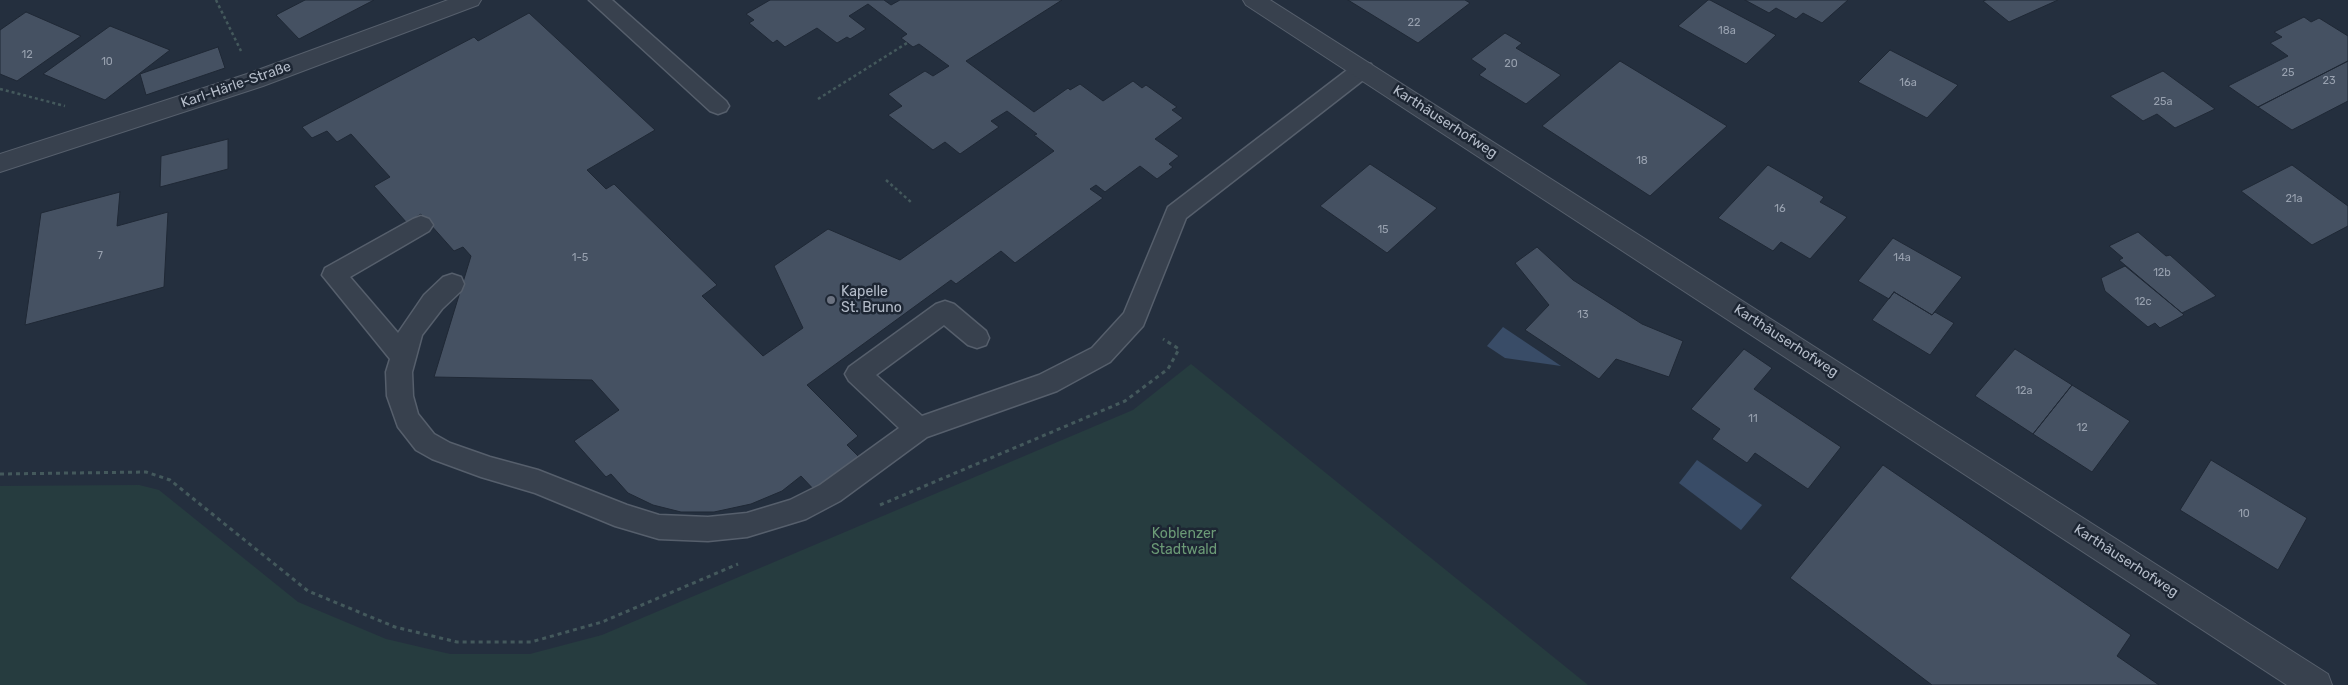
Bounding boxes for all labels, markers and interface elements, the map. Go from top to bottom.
house number: 22 [1408,16,1420,30]
house number: 18a [1718,24,1736,38]
house number: 12 [21,48,33,62]
house number: 10 [101,55,113,69]
house number: 20 [1504,57,1518,71]
street label: Karl-Härle-Straße [179,58,293,112]
house number: 25 [2282,66,2294,80]
house number: 23 [2322,74,2336,88]
house number: 16a [1899,76,1917,90]
street label: Karthäuserhofweg [1390,82,1500,162]
house number: 25a [2153,95,2173,109]
house number: 18 [1636,154,1648,168]
house number: 21a [2285,192,2303,206]
house number: 16 [1774,202,1786,216]
house number: 15 [1377,223,1389,237]
house number: 7 [97,249,103,263]
house number: 1-5 [572,251,588,265]
house number: 14a [1893,251,1911,265]
house number: 12b [2153,266,2171,280]
place label: Kapelle St. Bruno [841,284,902,316]
marker: Kapelle St. Bruno [825,294,837,306]
house number: 12c [2134,295,2152,309]
street label: Karthäuserhofweg [1731,301,1841,381]
house number: 13 [1577,308,1589,322]
house number: 12a [2015,384,2033,398]
house number: 11 [1748,412,1758,426]
house number: 12 [2076,421,2088,435]
house number: 10 [2238,507,2250,521]
street label: Karthäuserhofweg [2071,521,2181,601]
park label: Koblenzer Stadtwald [1151,526,1217,558]

